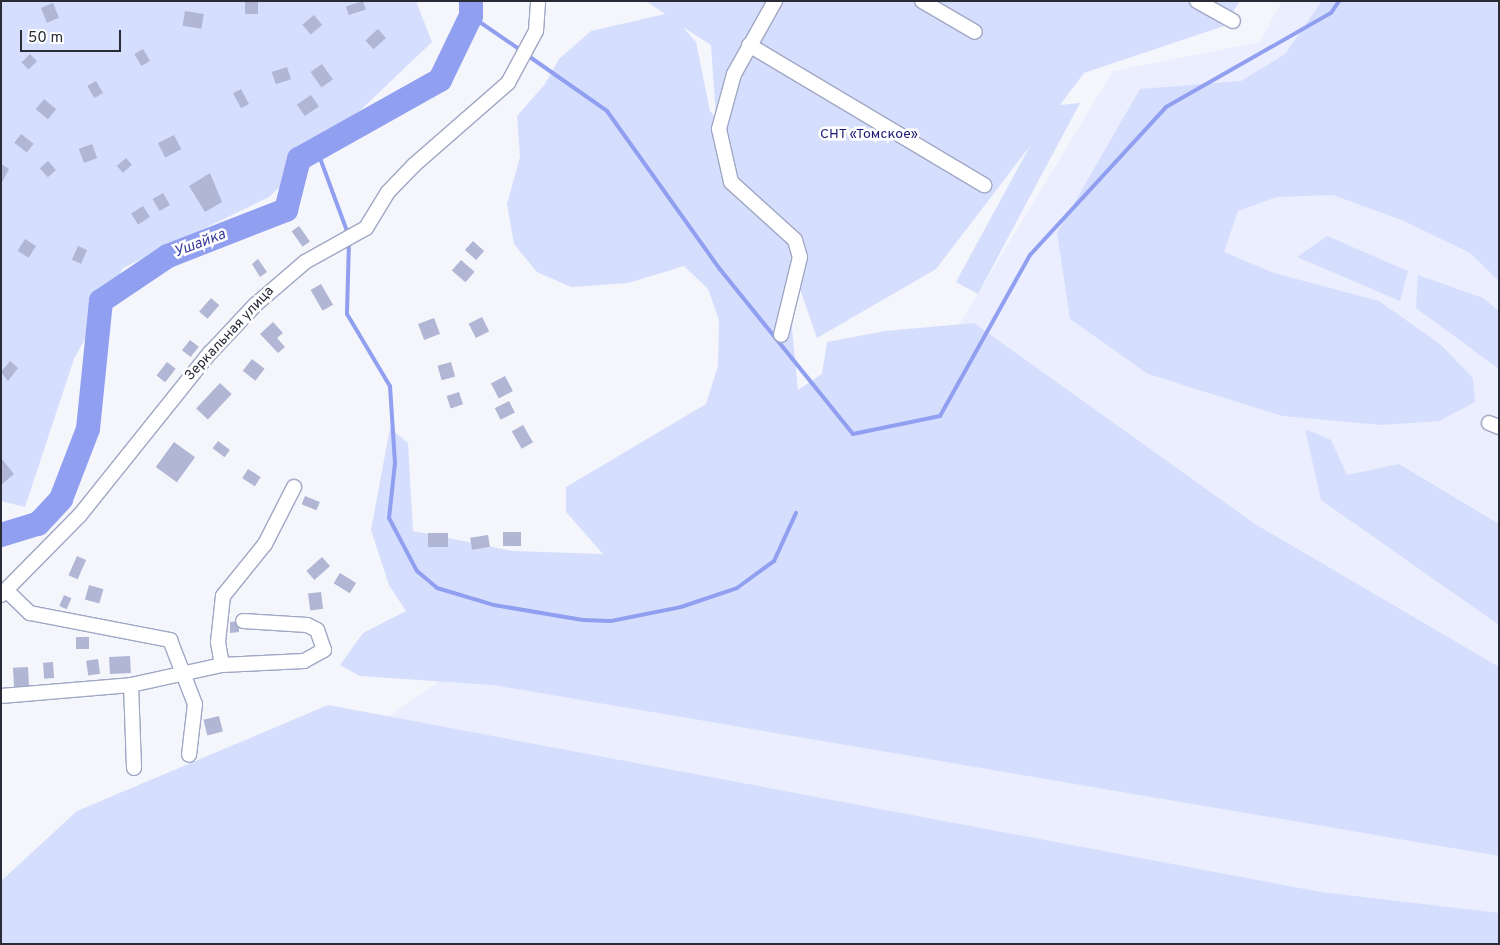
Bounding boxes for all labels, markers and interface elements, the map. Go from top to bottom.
scale bar [22,20,124,52]
text: 50 m [28,29,63,48]
park label: СНТ «Томское» [820,127,918,143]
water label: Ушайка [172,226,228,262]
street label: Зеркальная улица [182,283,278,385]

